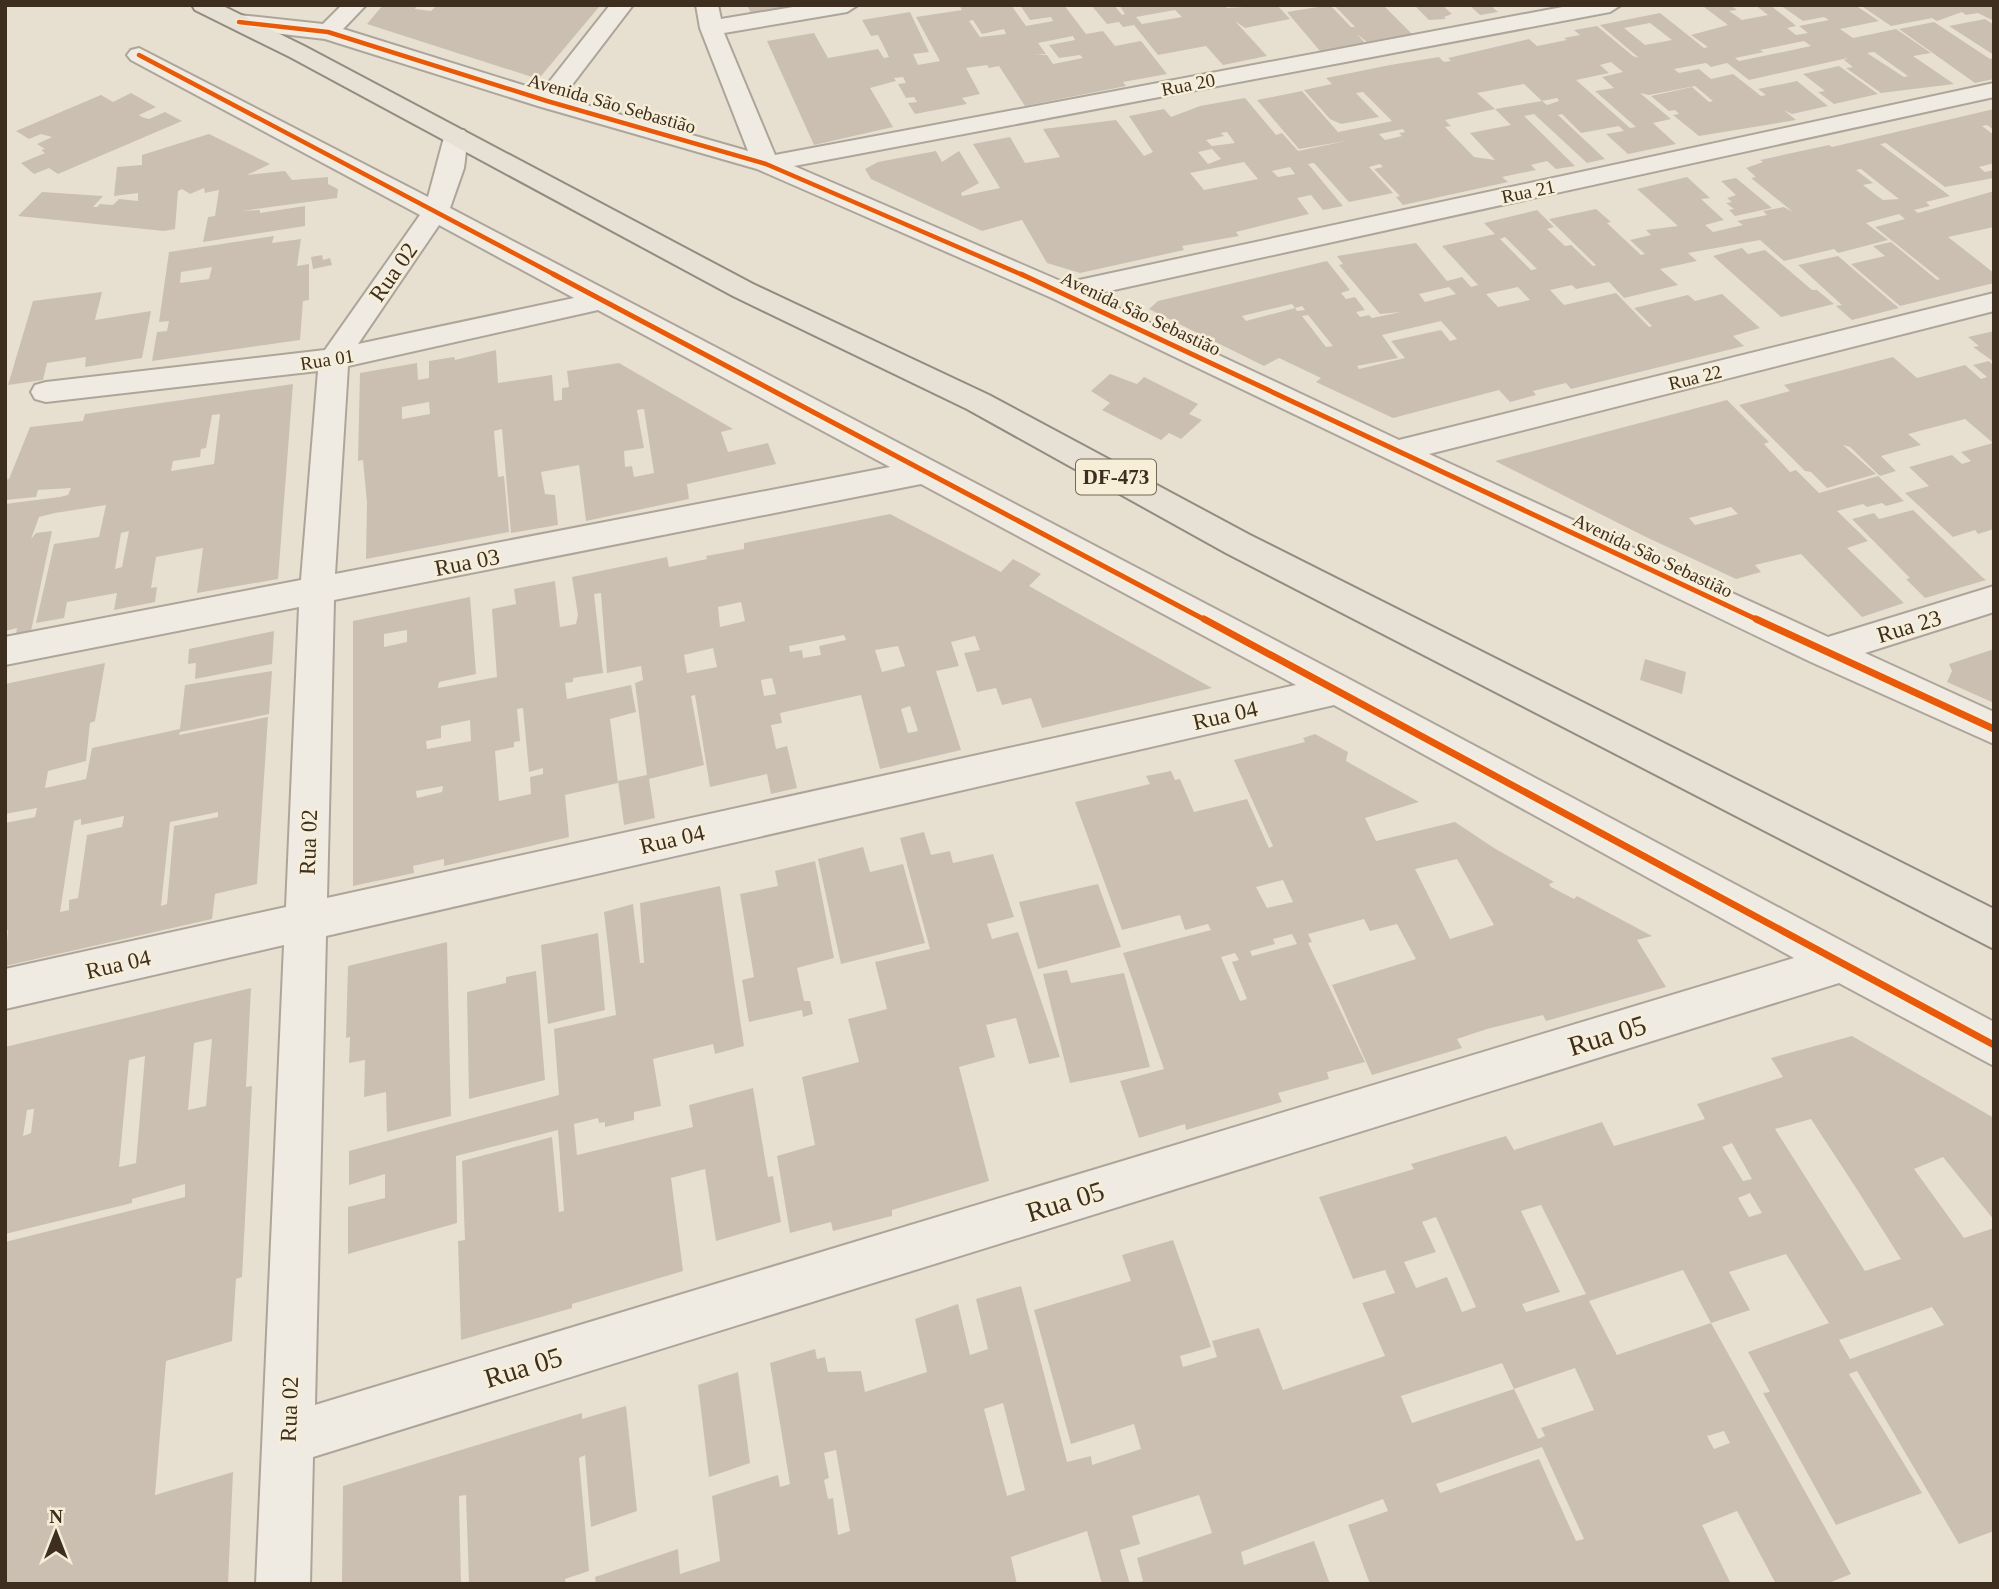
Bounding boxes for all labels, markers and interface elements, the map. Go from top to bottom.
street label: Avenida São Sebastião [525,69,698,138]
street label: Rua 20 [1159,69,1217,100]
street label: Rua 21 [1499,176,1557,207]
street label: Rua 02 [364,238,423,306]
street label: Avenida São Sebastião [1058,267,1224,360]
street label: Rua 01 [299,345,356,374]
street label: Rua 22 [1666,361,1724,394]
road number: DF-473 [1076,460,1156,494]
street label: Avenida São Sebastião [1570,509,1736,602]
street label: Rua 03 [432,544,502,581]
street label: Rua 23 [1874,605,1944,648]
street label: Rua 04 [1190,696,1260,735]
street label: Rua 02 [295,809,322,875]
street label: Rua 04 [637,820,707,859]
street label: Rua 04 [83,945,153,984]
street label: Rua 05 [1564,1009,1650,1062]
street label: Rua 05 [1022,1175,1108,1228]
street label: Rua 05 [480,1341,566,1394]
street label: Rua 02 [276,1376,303,1442]
north arrow [21,1498,91,1568]
text: N [49,1506,63,1527]

